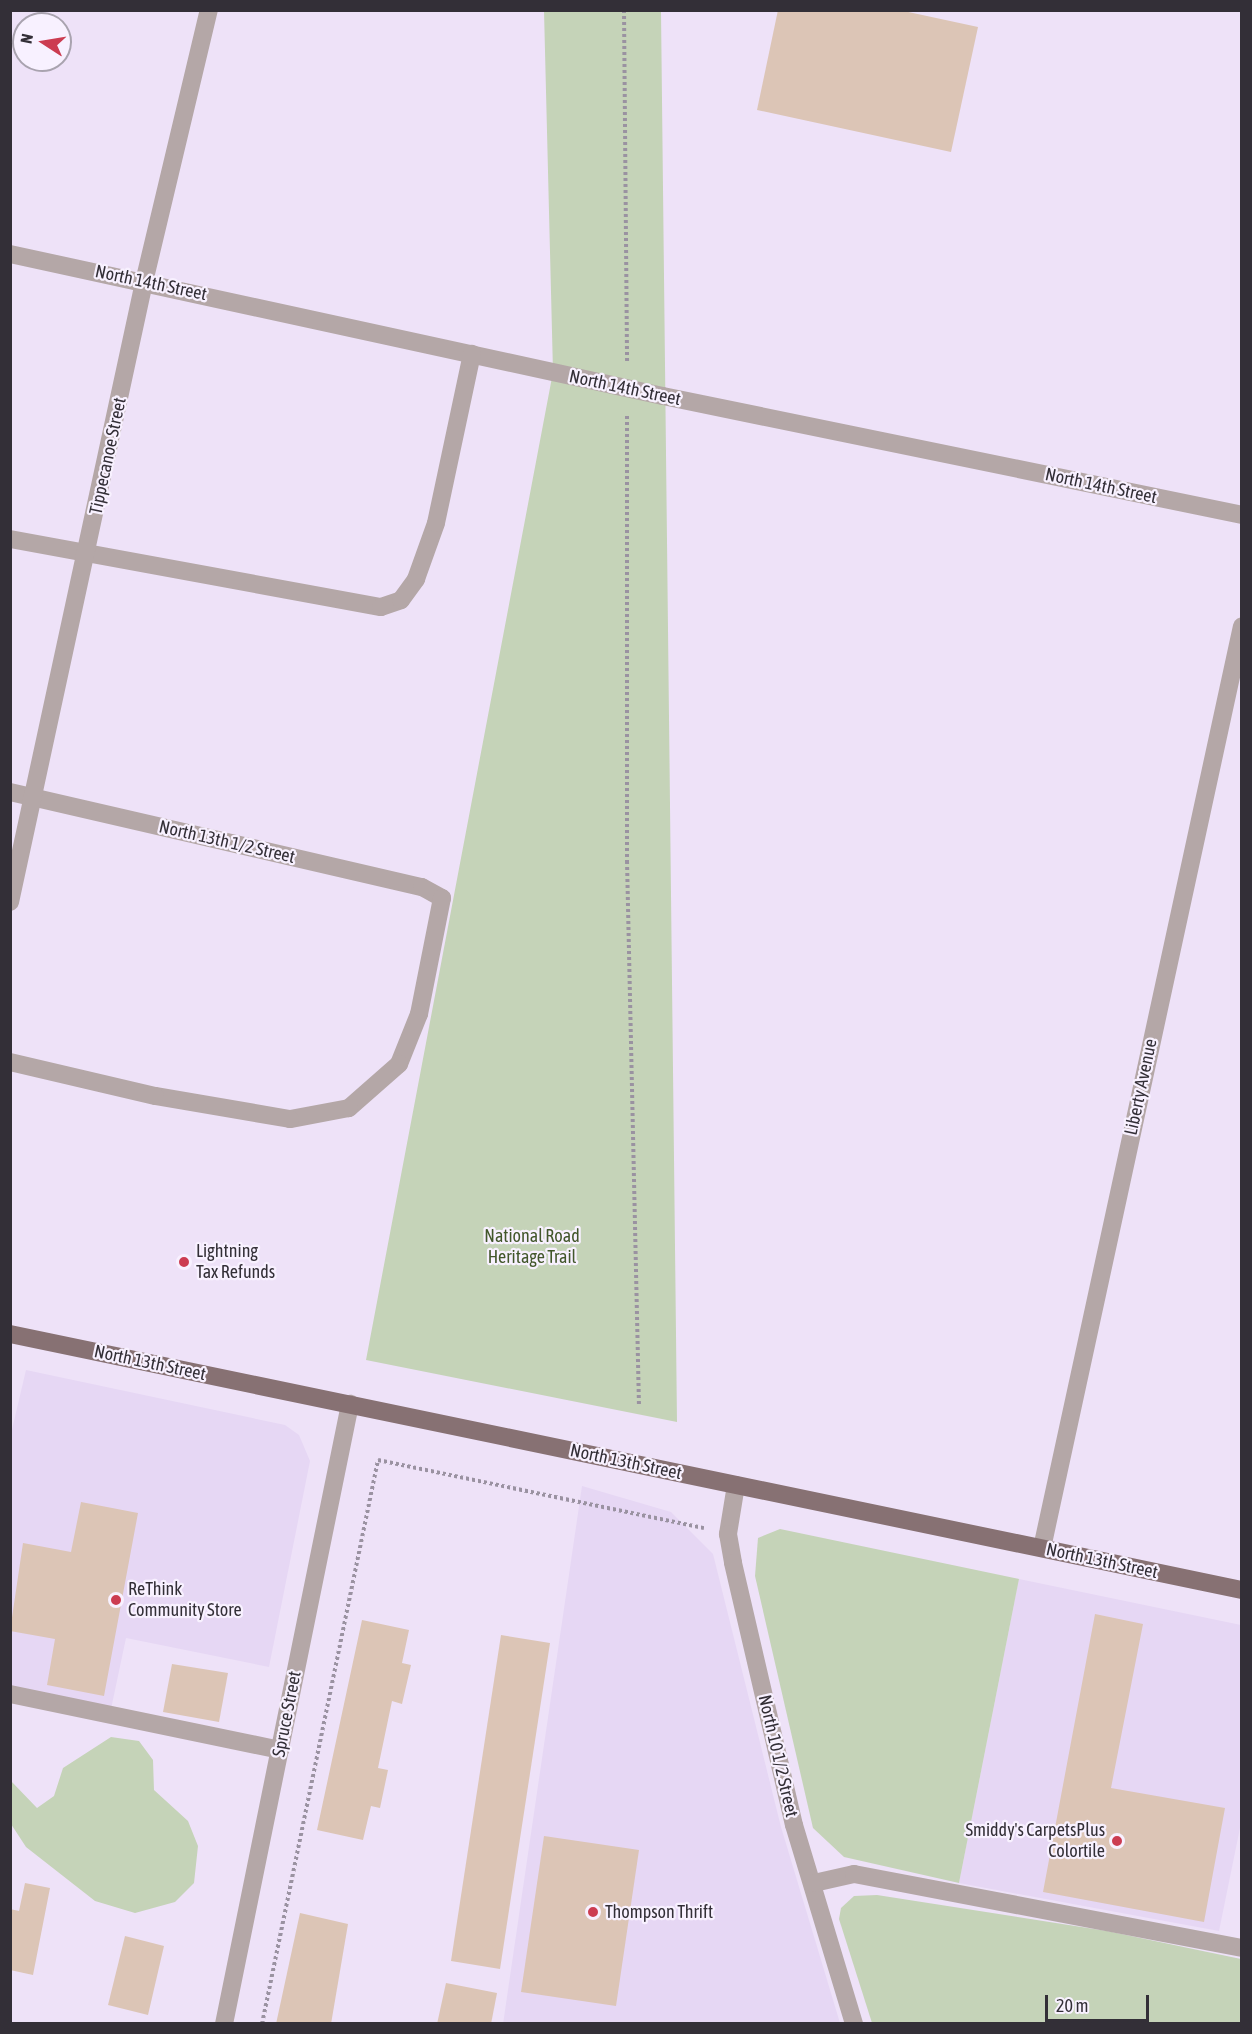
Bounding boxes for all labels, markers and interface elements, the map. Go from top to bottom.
north arrow [12,12,72,72]
text: N [17,32,36,45]
street label: North 14th Street [93,261,209,305]
street label: North 14th Street [567,366,683,410]
street label: Tippecanoe Street [85,395,131,517]
street label: North 14th Street [1043,464,1159,508]
street label: North 13th 1/2 Street [157,816,297,868]
street label: Liberty Avenue [1120,1037,1162,1137]
park label: National Road Heritage Trail [484,1226,580,1268]
place label: Lightning Tax Refunds [196,1241,275,1284]
marker: Lightning Tax Refunds [177,1255,191,1269]
street label: North 13th Street [92,1341,208,1385]
street label: North 13th Street [568,1440,684,1484]
street label: North 13th Street [1044,1539,1160,1583]
place label: ReThink Community Store [128,1579,242,1622]
marker: ReThink Community Store [109,1593,123,1607]
street label: Spruce Street [268,1669,306,1759]
street label: North 10 1/2 Street [753,1693,803,1819]
place label: Smiddy's CarpetsPlus Colortile [965,1820,1105,1862]
marker: Smiddy's CarpetsPlus Colortile [1110,1834,1124,1848]
place label: Thompson Thrift [605,1901,713,1923]
marker: Thompson Thrift [586,1905,600,1919]
scale bar [1048,1983,1152,2021]
text: 20 m [1056,1995,1088,2016]

